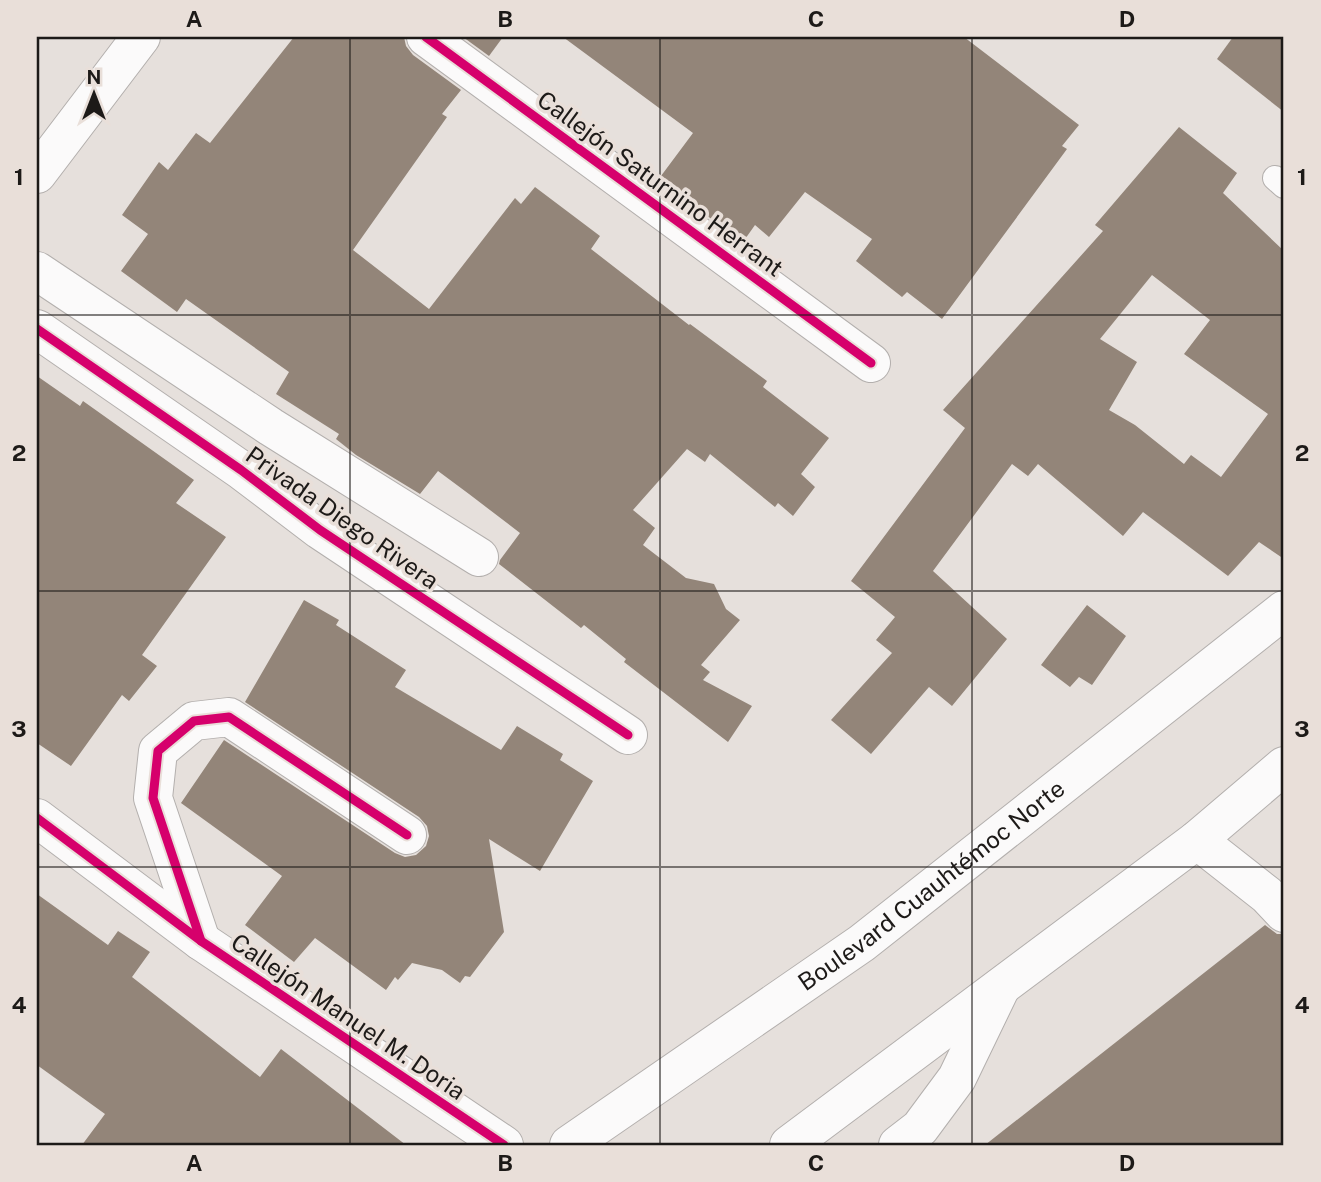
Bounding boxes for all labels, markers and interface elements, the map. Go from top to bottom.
text: A [186,5,203,32]
text: B [497,5,513,32]
text: C [808,5,824,32]
text: D [1119,5,1135,32]
north arrow [60,60,130,130]
text: N [87,66,101,88]
street label: Callejón Saturnino Herrant [532,85,789,282]
text: 1 [14,163,24,190]
text: 1 [1297,163,1307,190]
text: 2 [12,439,26,466]
text: 2 [1295,439,1309,466]
street label: Privada Diego Rivera [241,440,444,594]
text: 3 [11,715,27,742]
text: 3 [1294,715,1310,742]
street label: Boulevard Cuauhtémoc Norte [792,774,1070,996]
street label: Callejón Manuel M. Doria [226,927,471,1105]
text: 4 [11,991,27,1018]
text: 4 [1294,991,1310,1018]
text: A [186,1149,203,1176]
text: B [497,1149,513,1176]
text: C [808,1149,824,1176]
text: D [1119,1149,1135,1176]

